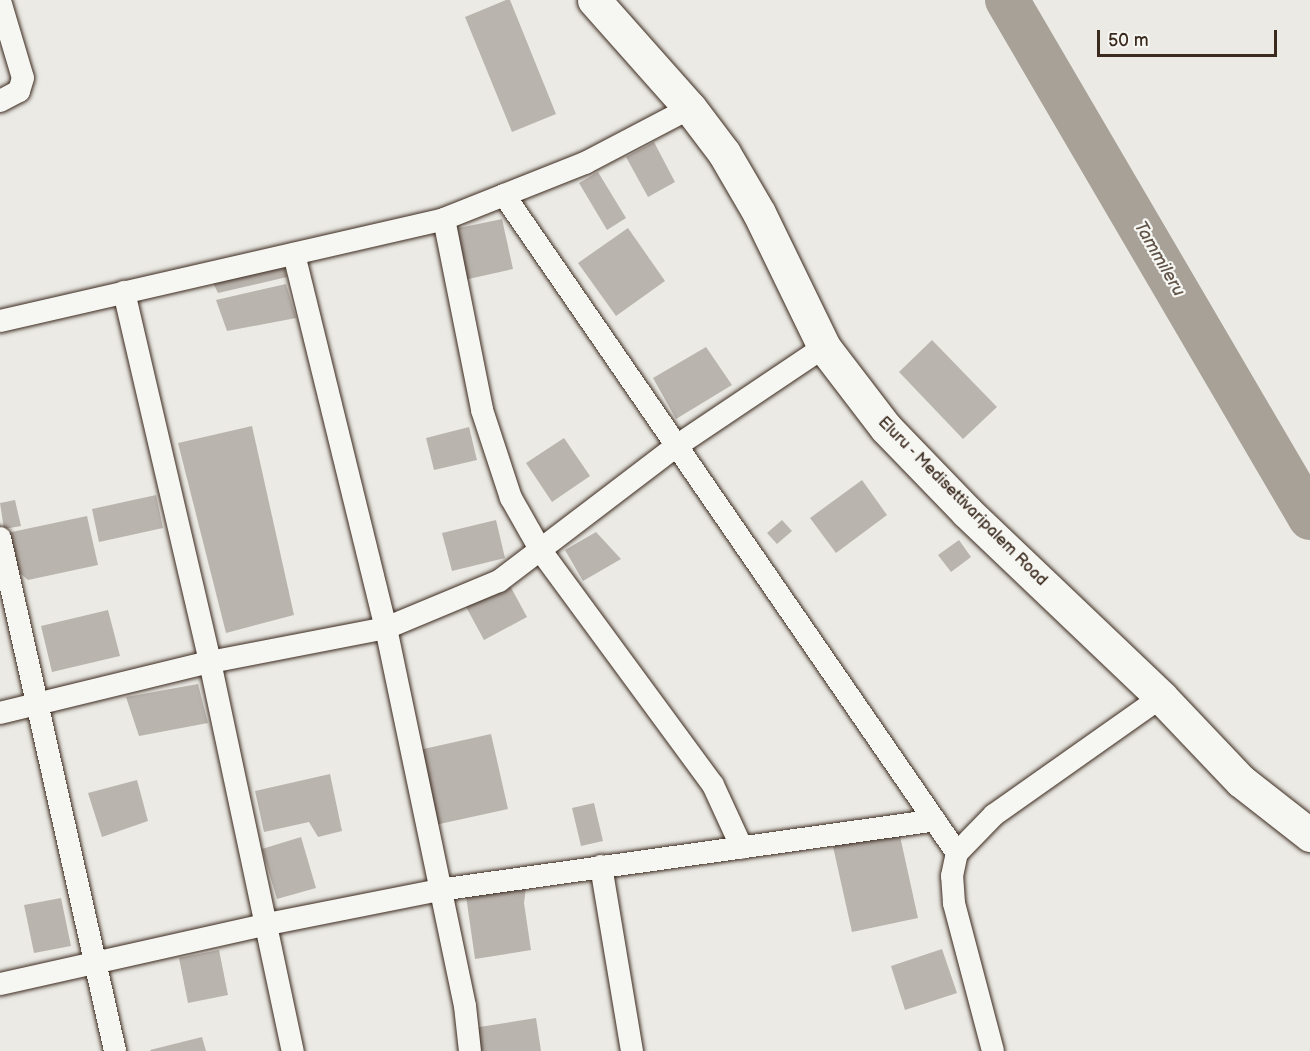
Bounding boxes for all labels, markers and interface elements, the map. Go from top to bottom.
scale bar [1100,18,1280,56]
text: 50 m [1108,30,1149,51]
water label: Tammileru [1129,217,1189,301]
street label: Eluru - Medisettivaripalem Road [873,413,1051,591]

